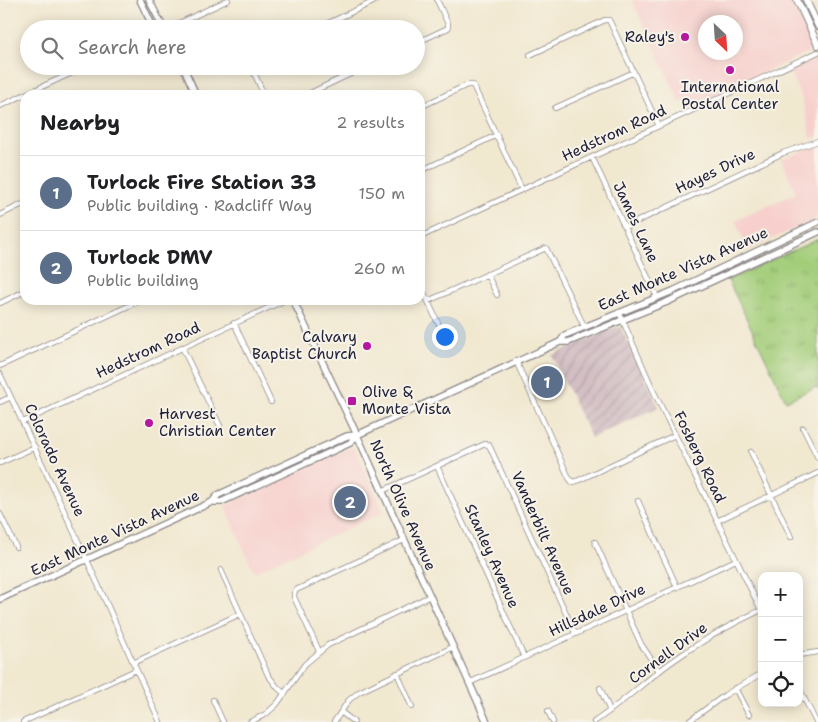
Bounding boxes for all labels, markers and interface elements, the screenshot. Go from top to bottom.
north arrow [698,15,743,60]
search box [20,20,425,75]
place label: Raley's [625,27,675,47]
marker: Raley's [679,31,691,43]
icon: search [38,34,66,62]
text: Search here [78,35,187,60]
marker: International Postal Center [724,64,736,76]
place label: International Postal Center [681,77,780,114]
street label: Hedstrom Road [558,100,670,166]
text: Nearby [40,109,120,137]
text: 2 results [336,112,405,133]
street label: Hayes Drive [672,144,758,198]
text: Turlock Fire Station 33 [87,170,316,195]
street label: James Lane [609,178,663,266]
text: 1 [52,183,60,204]
text: 150 m [358,183,405,204]
text: Public building · Radcliff Way [87,195,312,216]
street label: East Monte Vista Avenue [595,222,771,316]
text: Turlock DMV [87,245,212,270]
text: 2 [50,258,62,279]
text: 260 m [353,258,405,279]
text: Public building [87,270,199,291]
street label: Hedstrom Road [92,317,204,383]
your location [432,324,458,350]
place label: Calvary Baptist Church [252,327,357,364]
marker: Calvary Baptist Church [361,340,373,352]
pin: 1 [531,363,563,401]
place label: Olive & Monte Vista [362,382,452,419]
marker: Olive & Monte Vista [346,395,358,407]
street label: Colorado Avenue [20,400,90,520]
place label: Harvest Christian Center [159,404,276,441]
street label: Fosberg Road [669,408,731,506]
marker: Harvest Christian Center [143,417,155,429]
street label: North Olive Avenue [365,436,441,574]
street label: Vanderbilt Avenue [507,468,579,598]
pin: 2 [334,483,366,521]
street label: East Monte Vista Avenue [27,485,203,581]
street label: Stanley Avenue [460,501,524,611]
map controls [758,572,803,707]
button: + [758,572,803,617]
street label: Hillsdale Drive [545,579,649,641]
button: − [758,617,803,662]
street label: Cornell Drive [625,618,711,688]
button: locate [758,662,803,707]

